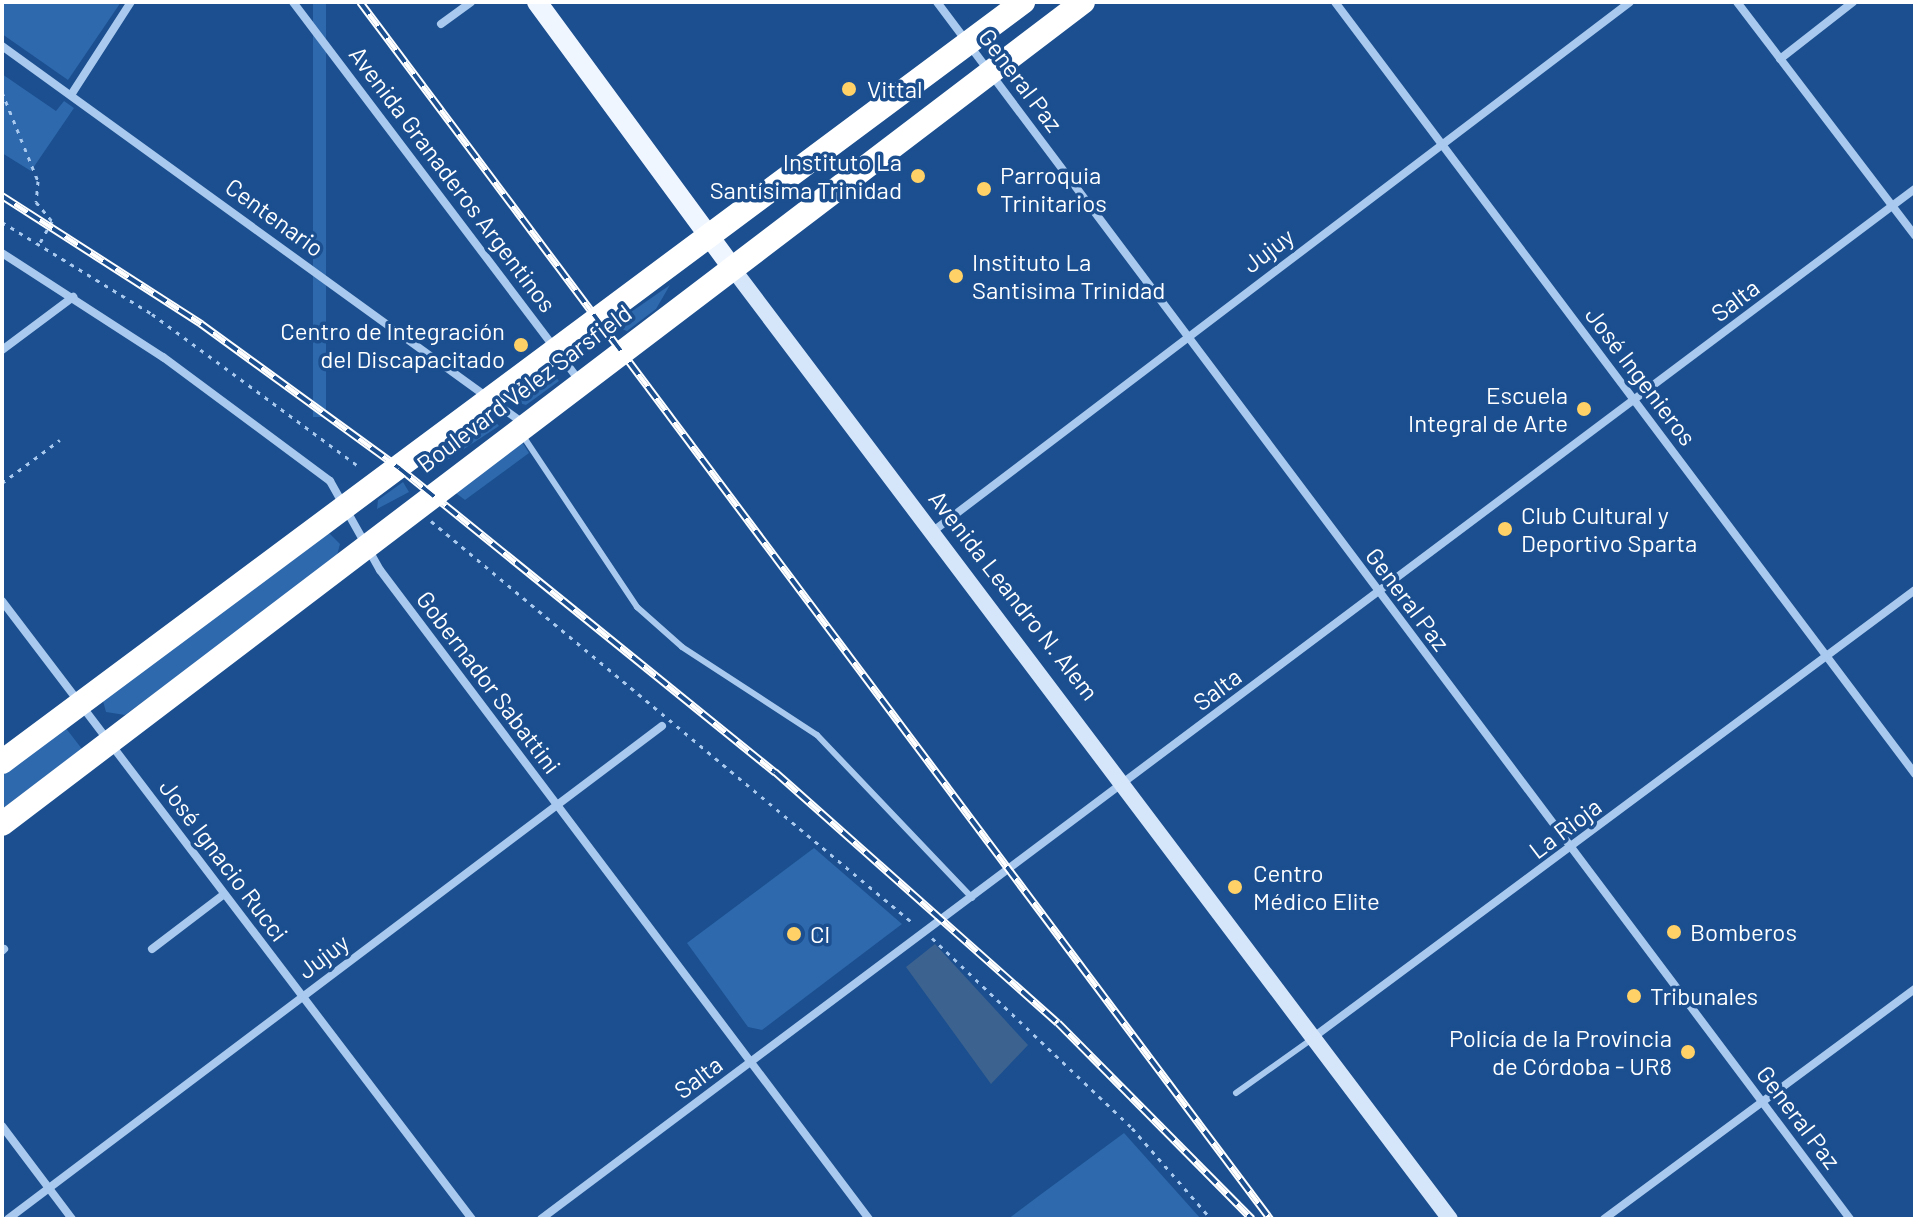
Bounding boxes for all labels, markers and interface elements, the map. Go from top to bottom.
street label: General Paz [973,23,1069,137]
street label: Avenida Granaderos Argentinos [344,40,562,318]
place label: Vittal [867,75,923,103]
marker: Vittal [838,78,860,100]
place label: Instituto La Santísima Trinidad [710,148,902,204]
place label: Parroquia Trinitarios [1000,161,1107,217]
marker: Instituto La Santísima Trinidad [909,167,927,185]
street label: Centenario [220,172,330,262]
marker: Parroquia Trinitarios [975,180,993,198]
street label: Jujuy [1237,221,1299,279]
place label: Instituto La Santisima Trinidad [972,248,1165,304]
marker: Instituto La Santisima Trinidad [947,267,965,285]
street label: Salta [1705,273,1765,327]
street label: Boulevard Vélez Sarsfield [411,298,637,478]
street label: José Ingenieros [1580,301,1702,451]
place label: Centro de Integración del Discapacitado [280,317,505,373]
marker: Centro de Integración del Discapacitado [512,336,530,354]
place label: Escuela Integral de Arte [1408,381,1568,437]
marker: Escuela Integral de Arte [1575,400,1593,418]
street label: Avenida Leandro N. Alem [923,484,1105,706]
place label: Club Cultural y Deportivo Sparta [1521,501,1697,557]
marker: Club Cultural y Deportivo Sparta [1496,520,1514,538]
street label: General Paz [1360,542,1456,656]
street label: Gobernador Sabattini [411,585,567,779]
street label: Salta [1187,662,1247,716]
street label: José Ignacio Rucci [154,773,294,947]
street label: La Rioja [1523,792,1607,864]
place label: Centro Médico Elite [1253,859,1380,915]
marker: Centro Médico Elite [1224,876,1246,898]
place label: Bomberos [1690,918,1797,946]
place label: Cl [810,920,830,948]
marker: Bomberos [1665,923,1683,941]
marker: Cl [785,925,803,943]
street label: Jujuy [292,927,354,985]
place label: Tribunales [1650,982,1758,1010]
marker: Tribunales [1625,987,1643,1005]
place label: Policía de la Provincia de Córdoba - UR8 [1449,1024,1672,1080]
marker: Policía de la Provincia de Córdoba - UR8 [1679,1043,1697,1061]
street label: Salta [668,1050,728,1104]
street label: General Paz [1751,1060,1847,1174]

